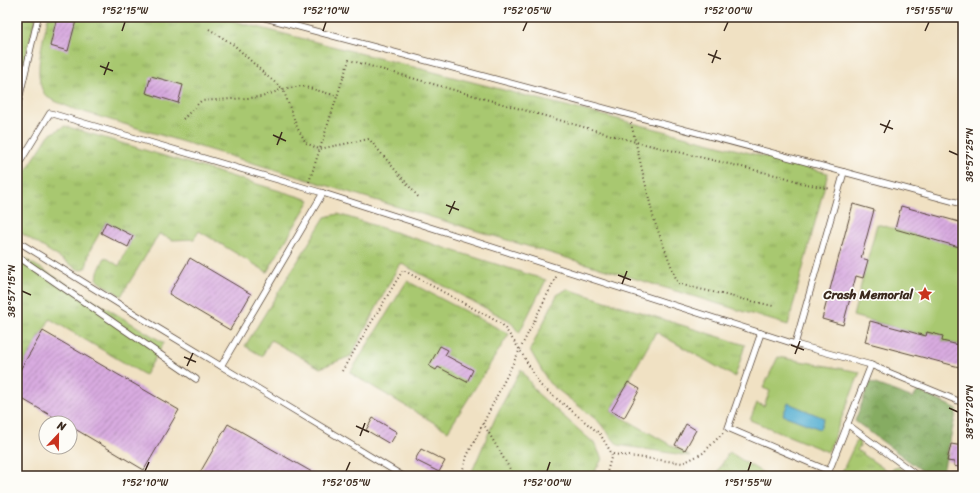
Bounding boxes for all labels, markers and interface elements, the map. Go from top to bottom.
text: 1°52'15"W [102,2,149,20]
text: 1°52'10"W [303,2,350,20]
text: 1°52'05"W [503,2,552,20]
text: 1°52'00"W [704,2,753,20]
text: 1°51'55"W [906,2,953,20]
text: 38°57'25"N [961,128,979,182]
text: 38°57'15"N [3,265,21,317]
place label: Crash Memorial [822,283,914,306]
place icon: Crash Memorial [916,285,934,303]
text: 38°57'20"N [961,385,979,439]
north arrow [38,415,78,455]
text: N [54,416,69,437]
text: 1°52'10"W [122,474,169,492]
text: 1°52'05"W [322,474,371,492]
text: 1°52'00"W [523,474,572,492]
text: 1°51'55"W [725,474,772,492]

